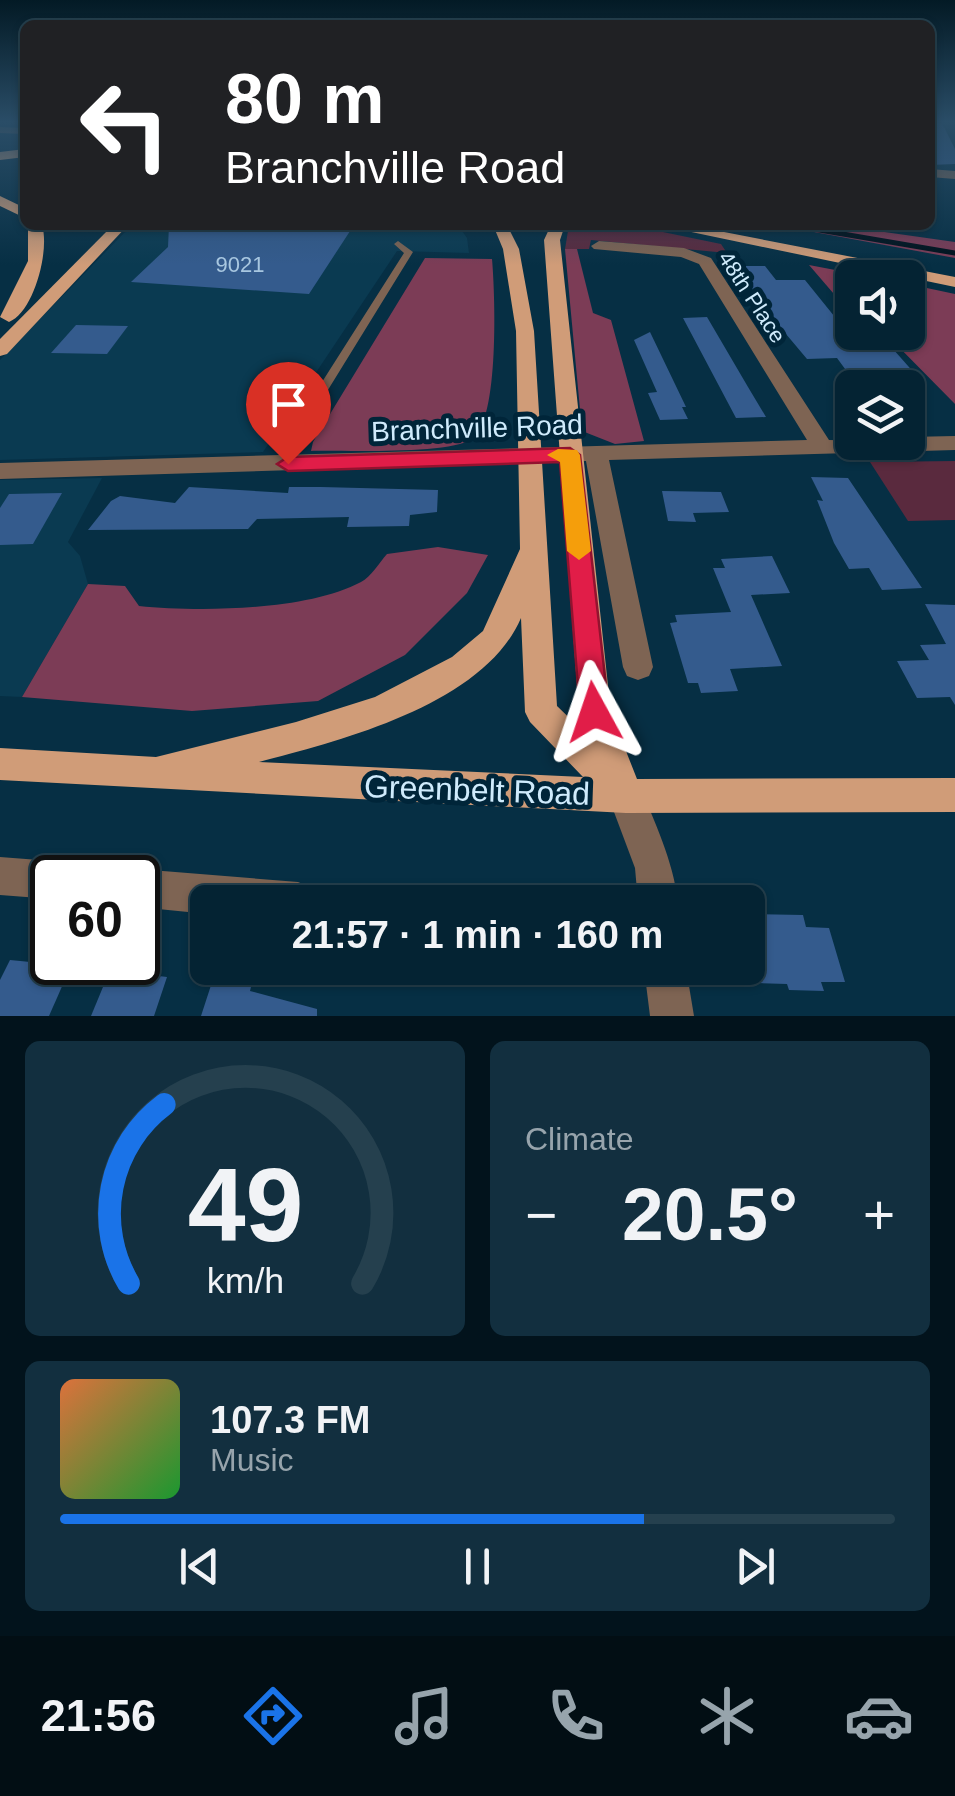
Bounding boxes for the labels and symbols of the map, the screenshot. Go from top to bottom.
street label: 48th Place [713,247,791,347]
house number: 9021 [216,252,264,277]
pin [246,362,331,465]
street label: Branchville Road [371,409,583,447]
position arrow [542,660,646,764]
street label: Greenbelt Road [363,768,591,812]
speed limit sign: 60 [30,855,160,985]

